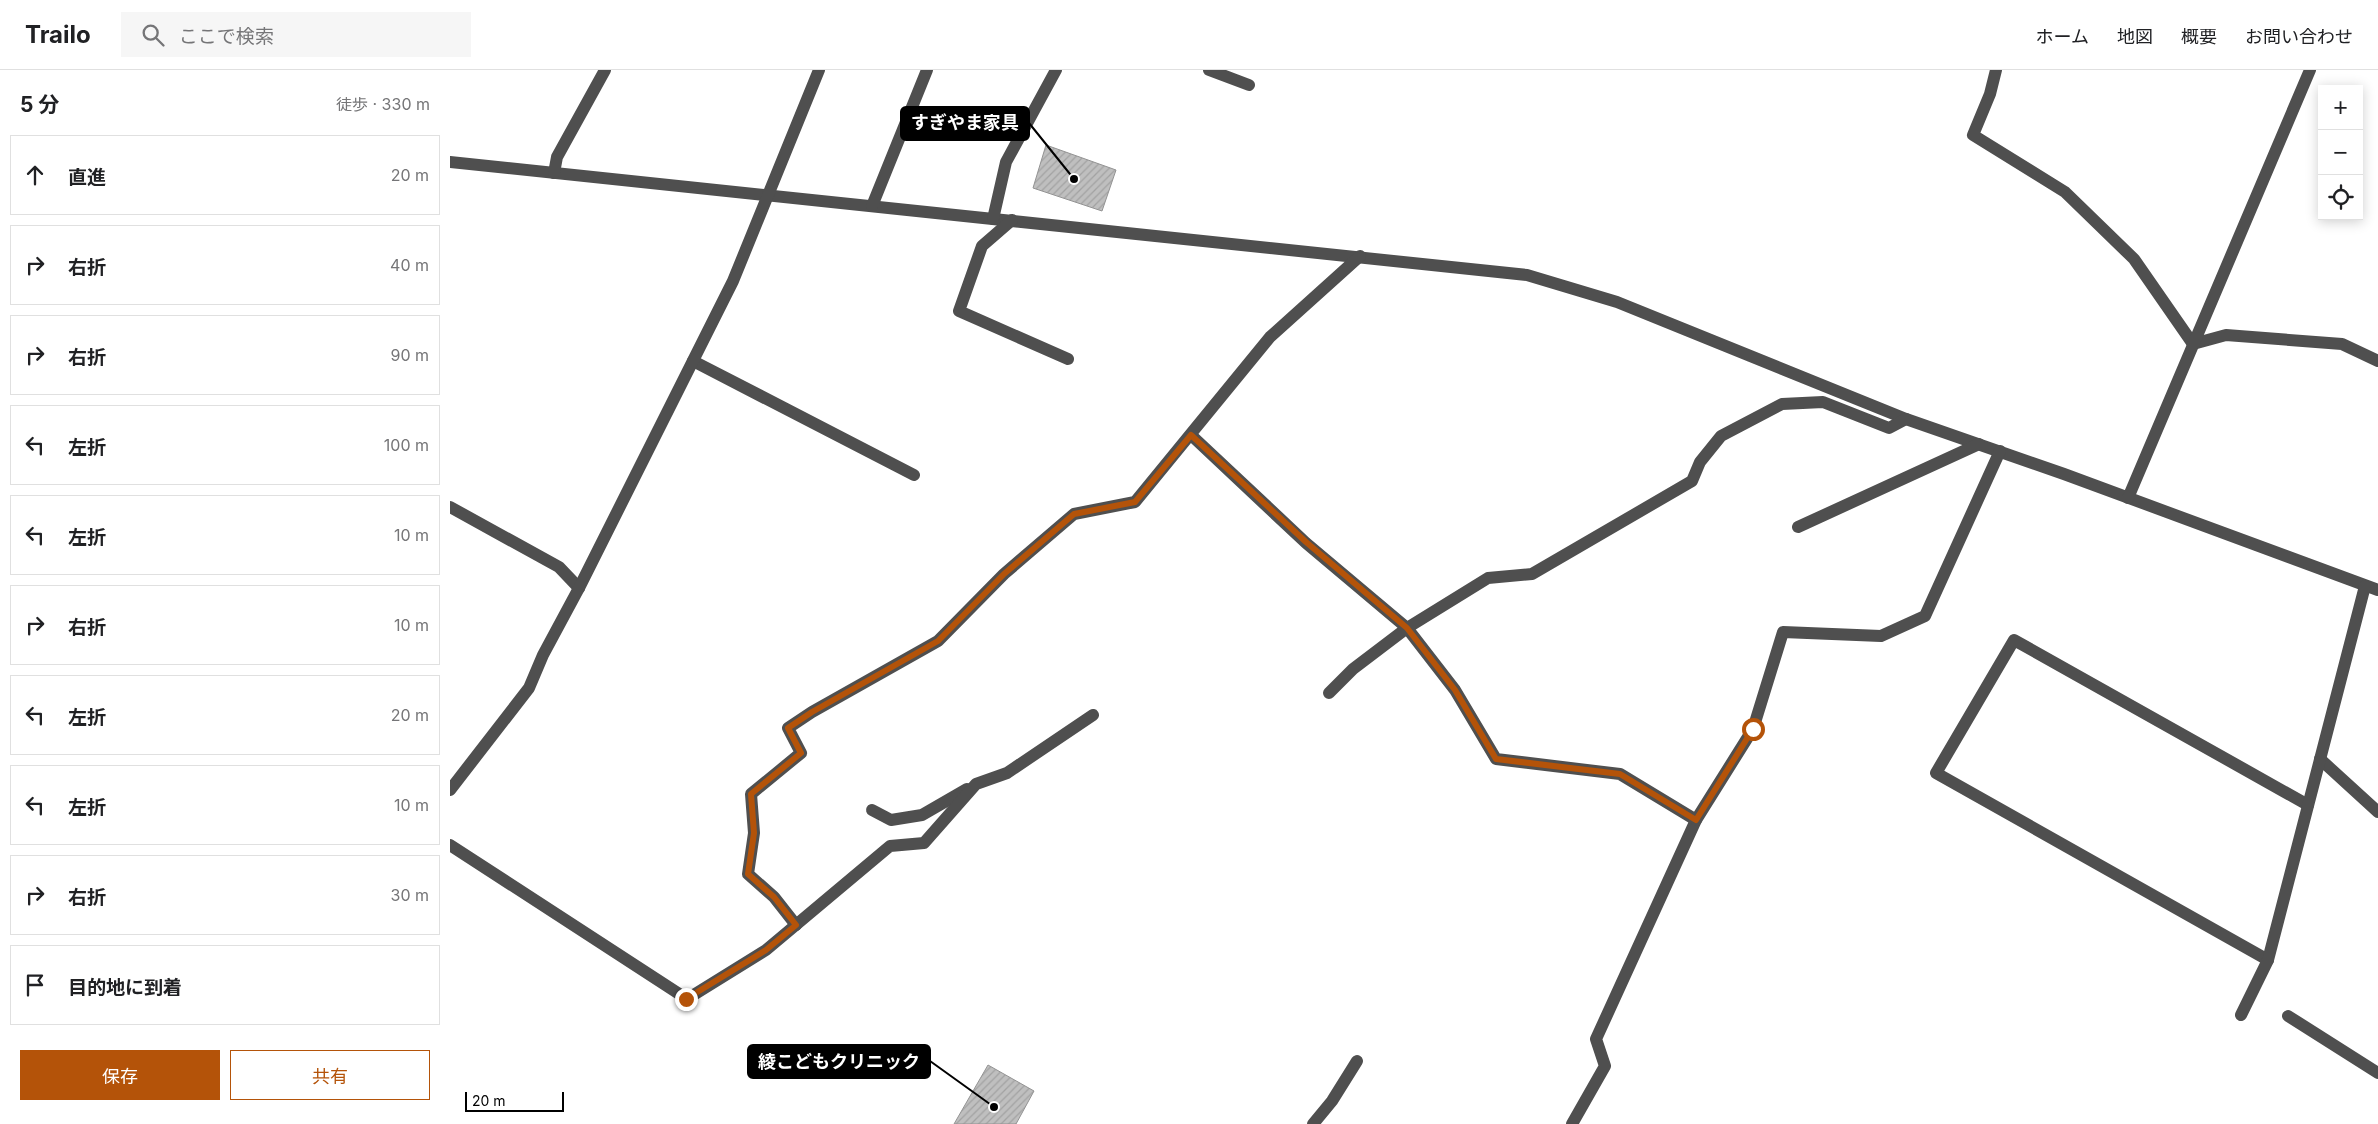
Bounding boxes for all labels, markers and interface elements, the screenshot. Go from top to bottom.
search box [121,12,471,57]
text: Trailo [25,20,91,49]
icon: search [139,21,167,49]
text: ここで検索 [179,25,274,48]
text: ホーム [2036,26,2089,47]
text: 地図 [2117,26,2153,47]
text: 概要 [2181,26,2217,47]
text: お問い合わせ [2245,26,2353,47]
map controls [2318,85,2363,220]
button: + [2318,85,2363,130]
text: 5 分 [20,92,59,117]
text: 徒歩 · 330 m [336,94,430,114]
callout: すぎやま家具 [901,107,1029,140]
text: すぎやま家具 [911,112,1019,133]
button: − [2318,130,2363,175]
icon: ahead [21,161,49,189]
text: 20 m [391,165,429,185]
text: 直進 [68,166,106,189]
button: locate [2318,175,2363,220]
icon: right [21,251,49,279]
text: 40 m [390,255,429,275]
text: 右折 [68,256,106,279]
icon: right [21,341,49,369]
text: 90 m [390,345,429,365]
text: 右折 [68,346,106,369]
icon: left [21,431,49,459]
text: 100 m [384,435,429,455]
text: 左折 [68,436,106,459]
icon: left [21,521,49,549]
text: 10 m [394,525,429,545]
text: 左折 [68,526,106,549]
icon: right [21,611,49,639]
text: 10 m [394,615,429,635]
text: 右折 [68,616,106,639]
icon: left [21,701,49,729]
text: 20 m [391,705,429,725]
text: 左折 [68,706,106,729]
route start [1742,718,1765,741]
icon: left [21,791,49,819]
text: 10 m [394,795,429,815]
text: 左折 [68,796,106,819]
icon: right [21,881,49,909]
text: 30 m [391,885,429,905]
text: 右折 [68,886,106,909]
icon: arrive [21,971,49,999]
text: 目的地に到着 [68,976,182,999]
route end [675,988,698,1011]
callout: 綾こどもクリニック [748,1045,930,1078]
button: 保存 [20,1050,220,1100]
button: 共有 [230,1050,430,1100]
text: 綾こどもクリニック [758,1051,920,1072]
scale bar [465,1089,564,1112]
text: 20 m [472,1092,506,1109]

